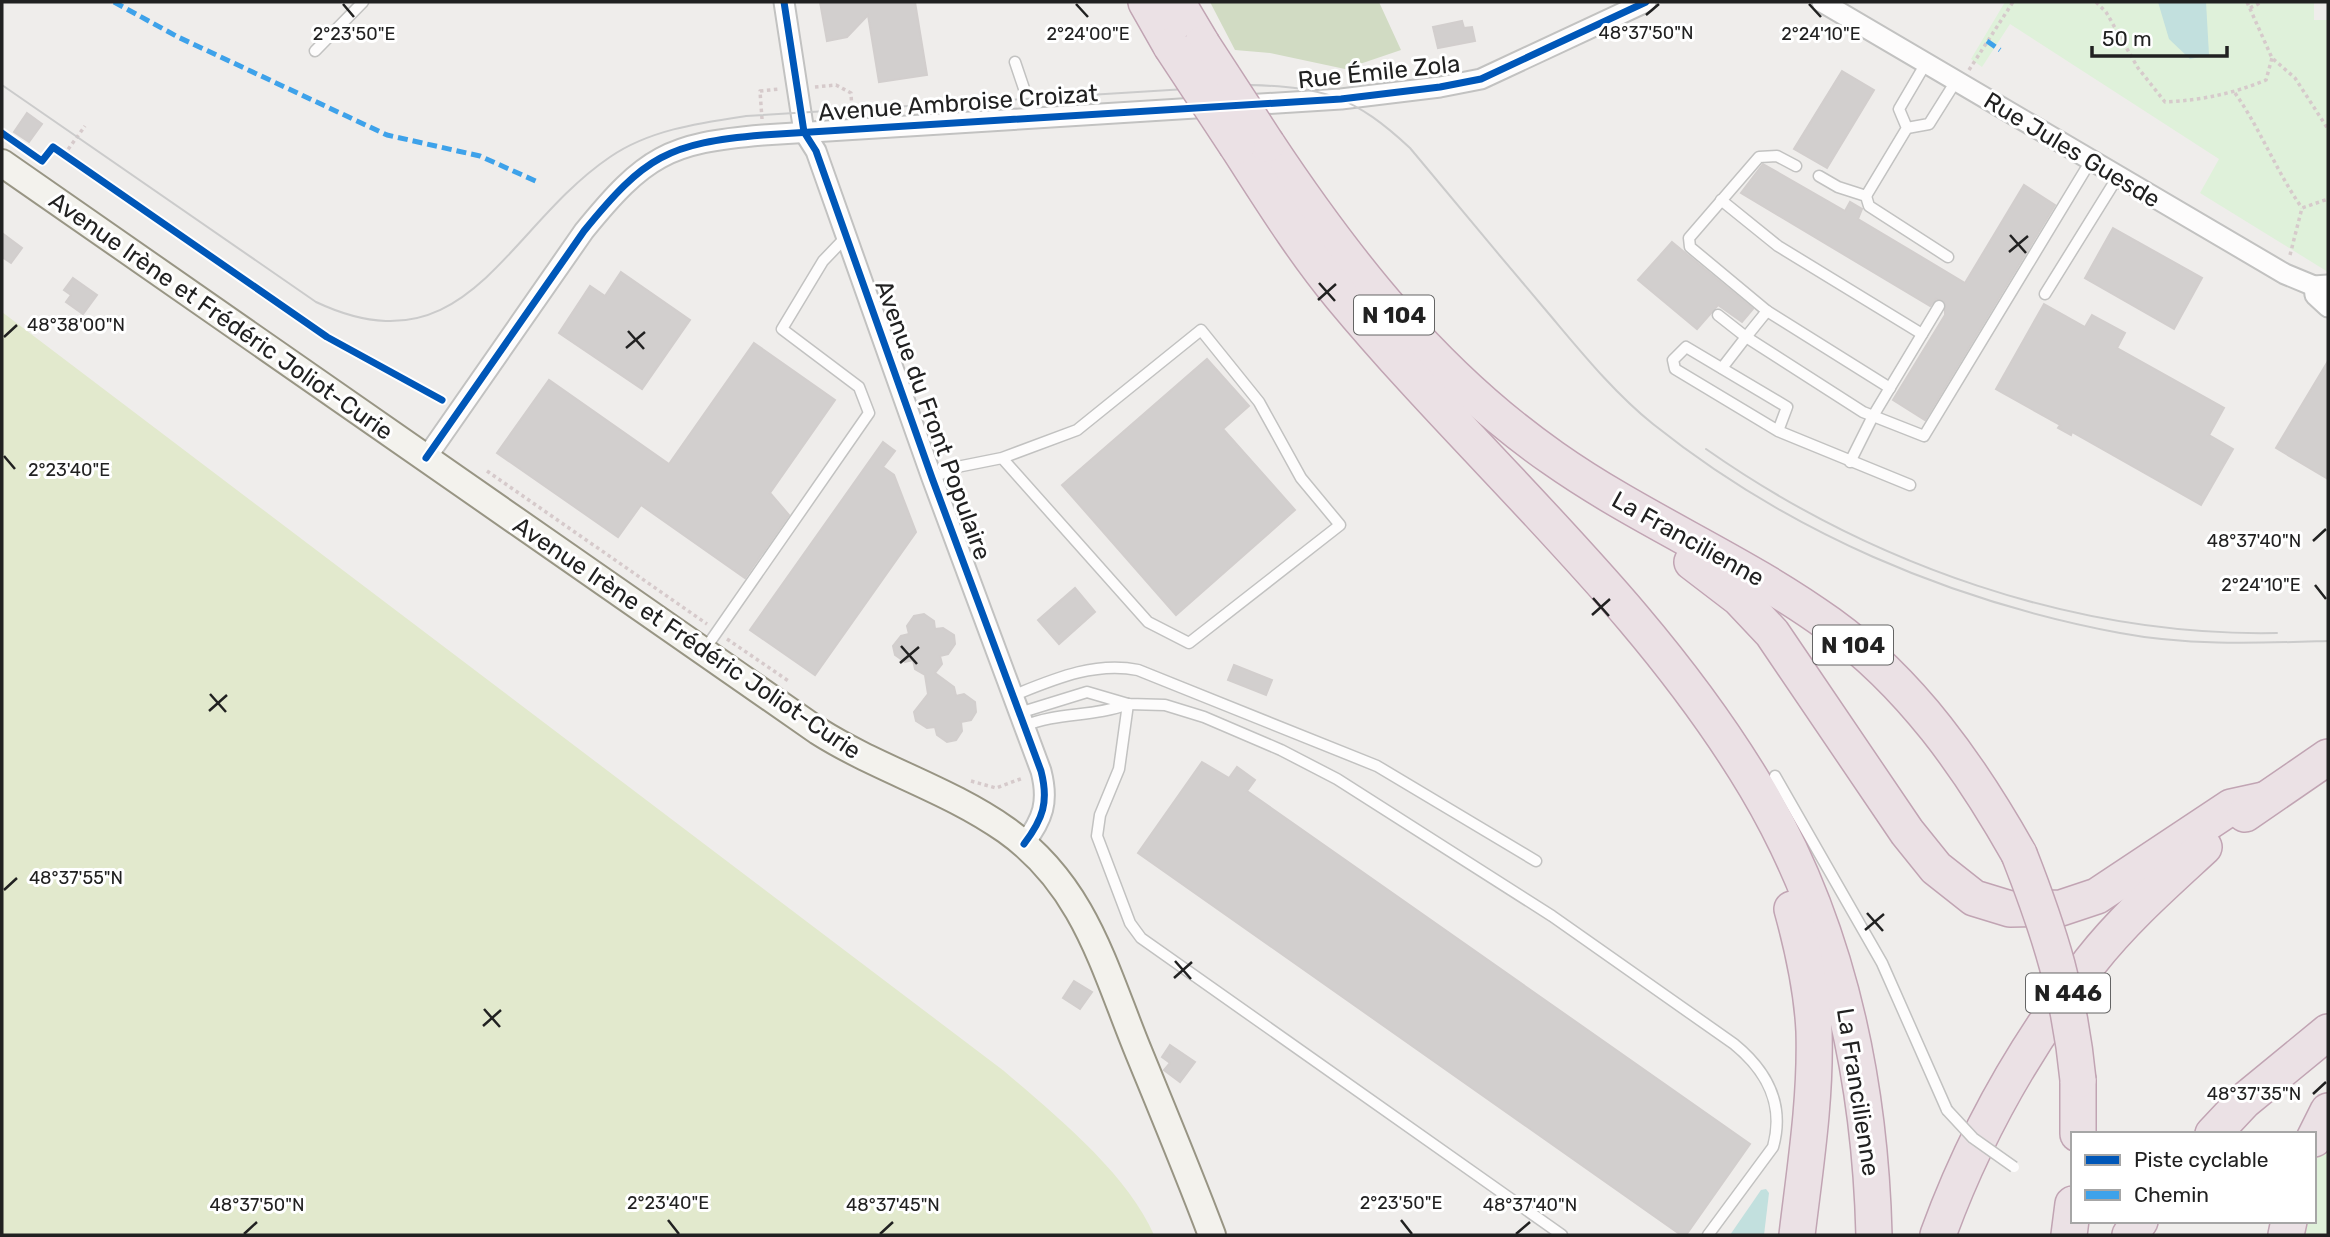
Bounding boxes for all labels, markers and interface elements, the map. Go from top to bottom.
scale bar [2092,14,2227,58]
text: 48°37'50"N [1599,22,1693,44]
text: 2°23'50"E [313,23,395,45]
text: 2°24'00"E [1046,23,1130,45]
text: 2°24'10"E [1781,23,1861,45]
text: 50 m [2102,26,2152,51]
street label: Rue Émile Zola [1296,50,1462,94]
street label: Avenue Ambroise Croizat [817,79,1099,127]
street label: Rue Jules Guesde [1979,86,2165,214]
street label: Avenue Irène et Frédéric Joliot-Curie [44,186,398,446]
street label: Avenue du Front Populaire [869,276,997,564]
road number: N 104 [1354,296,1434,334]
text: 48°38'00"N [27,314,125,336]
text: 2°23'40"E [28,459,110,481]
street label: La Francilienne [1607,486,1769,592]
street label: Avenue Irène et Frédéric Joliot-Curie [508,511,866,765]
text: 48°37'40"N [2207,530,2301,552]
text: 2°24'10"E [2221,574,2301,596]
road number: N 104 [1813,625,1893,664]
text: 48°37'55"N [29,867,123,889]
road number: N 446 [2026,974,2110,1012]
street label: La Francilienne [1831,1006,1885,1178]
text: 48°37'35"N [2207,1083,2301,1105]
legend [2071,1132,2316,1223]
text: Piste cyclable [2134,1147,2269,1172]
text: Chemin [2134,1182,2209,1207]
text: 2°23'40"E [627,1192,709,1214]
text: 2°23'50"E [1360,1192,1442,1214]
text: 48°37'50"N [210,1194,304,1216]
text: 48°37'45"N [846,1194,940,1216]
text: 48°37'40"N [1483,1194,1577,1216]

